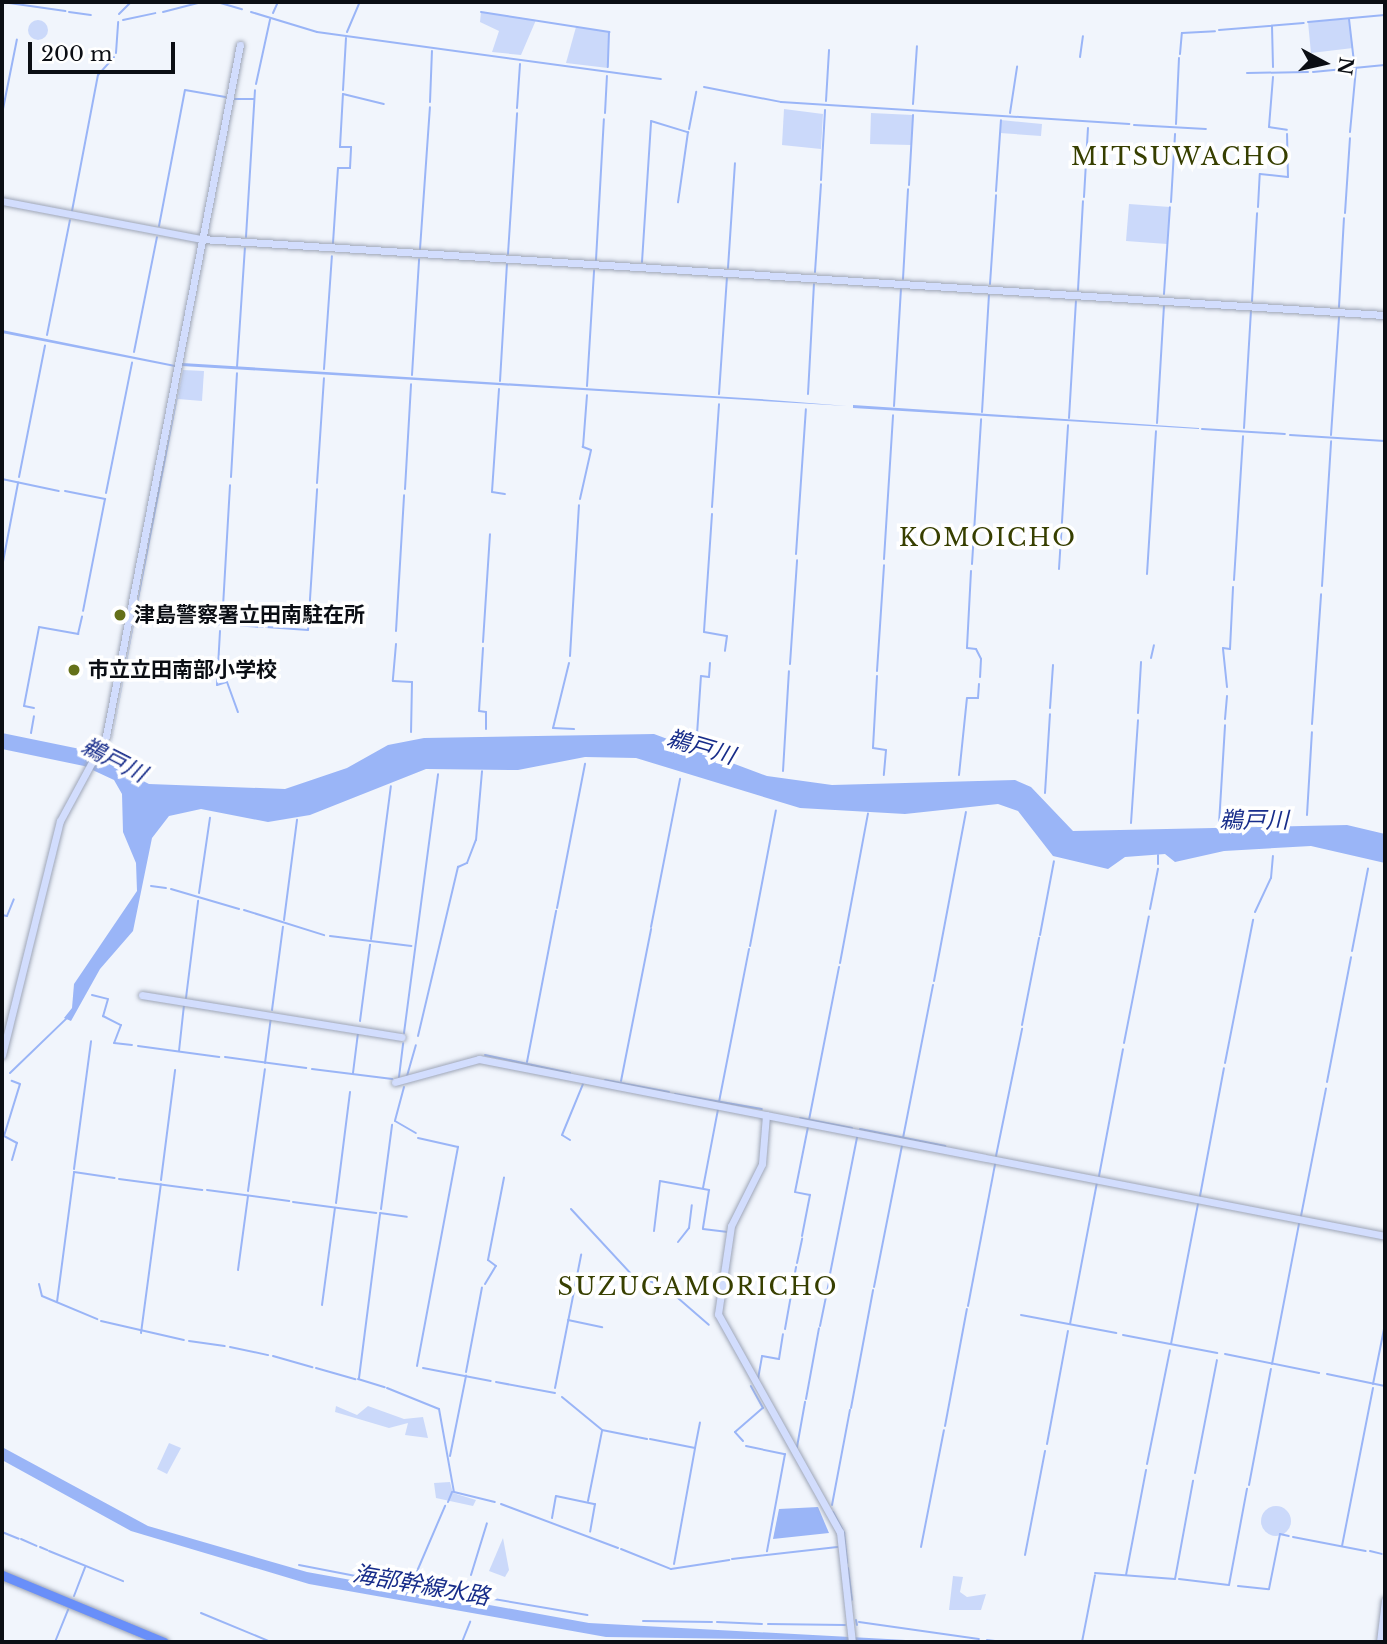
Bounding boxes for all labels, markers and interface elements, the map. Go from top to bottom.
scale bar [32,28,178,72]
north arrow [1289,28,1359,98]
text: 200 m [41,41,112,67]
text: N [1333,56,1358,76]
district label: MITSUWACHO [1072,143,1290,171]
district label: KOMOICHO [900,524,1076,552]
place label: 津島警察署立田南駐在所 [134,602,365,628]
marker: 津島警察署立田南駐在所 [112,607,128,623]
place label: 市立立田南部小学校 [88,657,277,683]
marker: 市立立田南部小学校 [66,662,82,678]
water label: 鵜戸川 [664,724,738,770]
water label: 鵜戸川 [77,732,151,788]
water label: 鵜戸川 [1220,806,1288,834]
district label: SUZUGAMORICHO [559,1273,837,1301]
water label: 海部幹線水路 [351,1559,491,1611]

